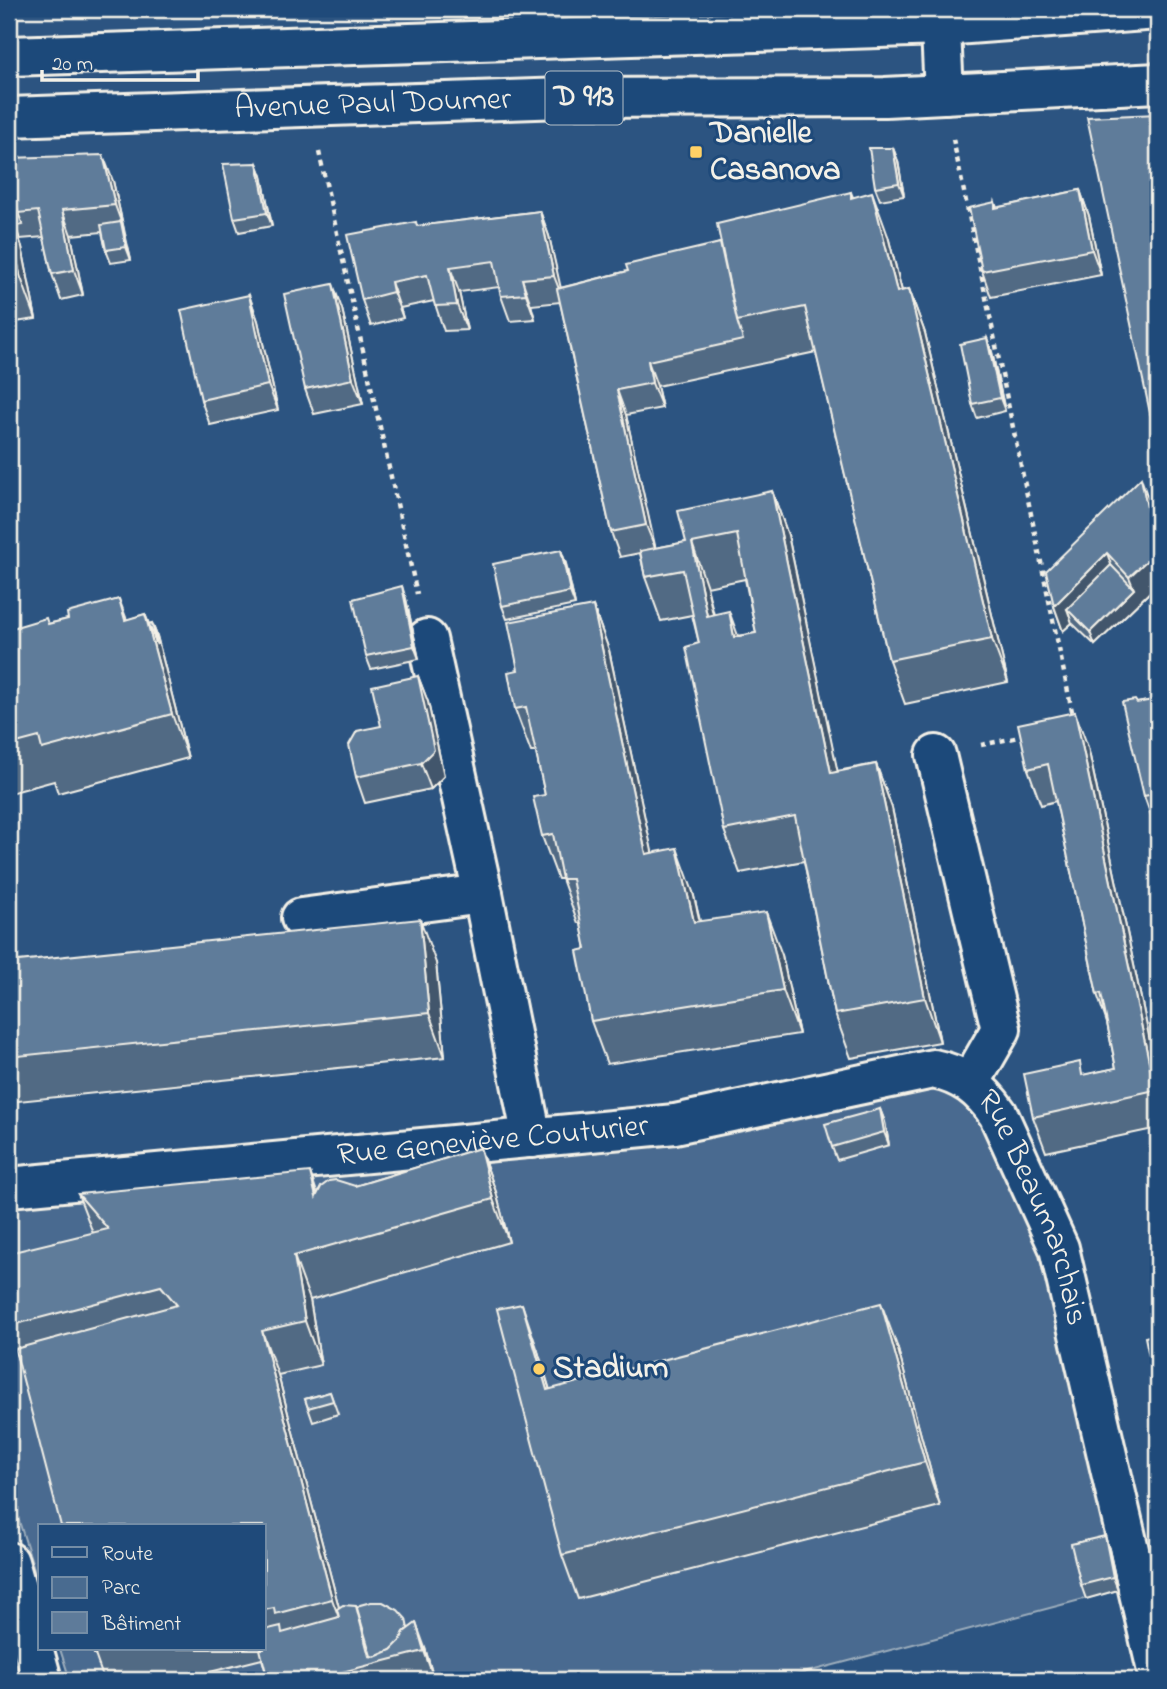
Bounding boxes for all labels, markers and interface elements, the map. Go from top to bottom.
scale bar [42,38,198,82]
text: 20 m [52,50,93,80]
road number: D 913 [546,72,622,124]
street label: Avenue Paul Doumer [234,76,512,133]
place label: Danielle Casanova [708,111,840,195]
marker: Danielle Casanova [688,144,704,160]
street label: Rue Beaumarchais [965,1080,1100,1330]
street label: Rue Geneviève Couturier [335,1103,651,1179]
place label: Stadium [553,1346,669,1393]
marker: Stadium [531,1361,547,1377]
legend [38,1524,266,1650]
text: Route [102,1540,154,1570]
text: Parc [102,1574,141,1604]
text: Bâtiment [101,1610,181,1640]

